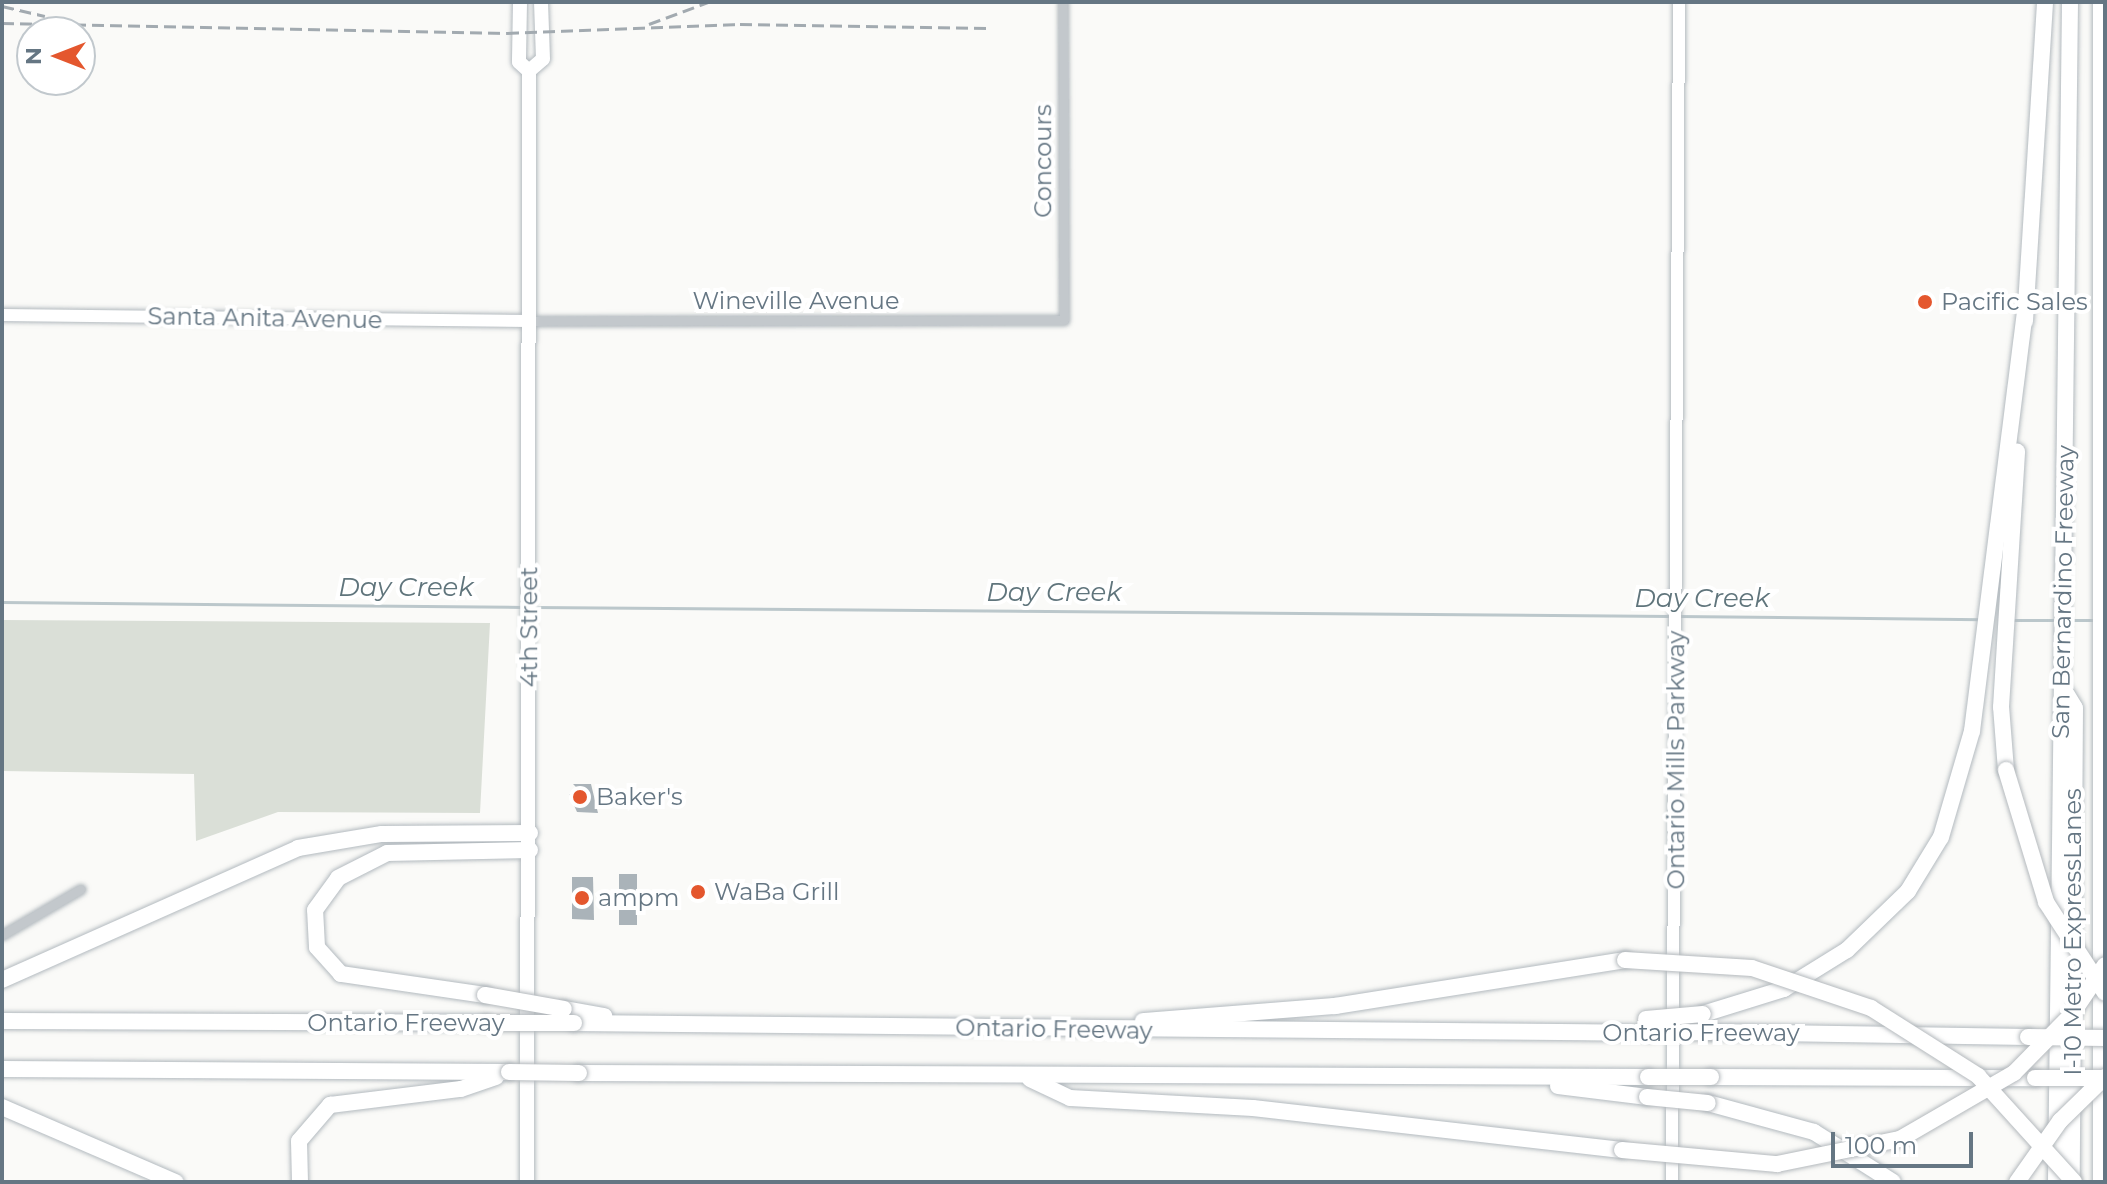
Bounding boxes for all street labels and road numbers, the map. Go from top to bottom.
street label: Concours [1029,104,1057,218]
street label: Wineville Avenue [693,287,899,315]
street label: Santa Anita Avenue [147,302,383,334]
street label: San Bernardino Freeway [2046,445,2080,739]
street label: 4th Street [515,567,543,687]
street label: Ontario Mills Parkway [1662,631,1690,889]
street label: I-10 Metro ExpressLanes [2059,788,2087,1076]
street label: Ontario Freeway [307,1009,505,1037]
street label: Ontario Freeway [955,1013,1153,1045]
street label: Ontario Freeway [1602,1019,1800,1047]

